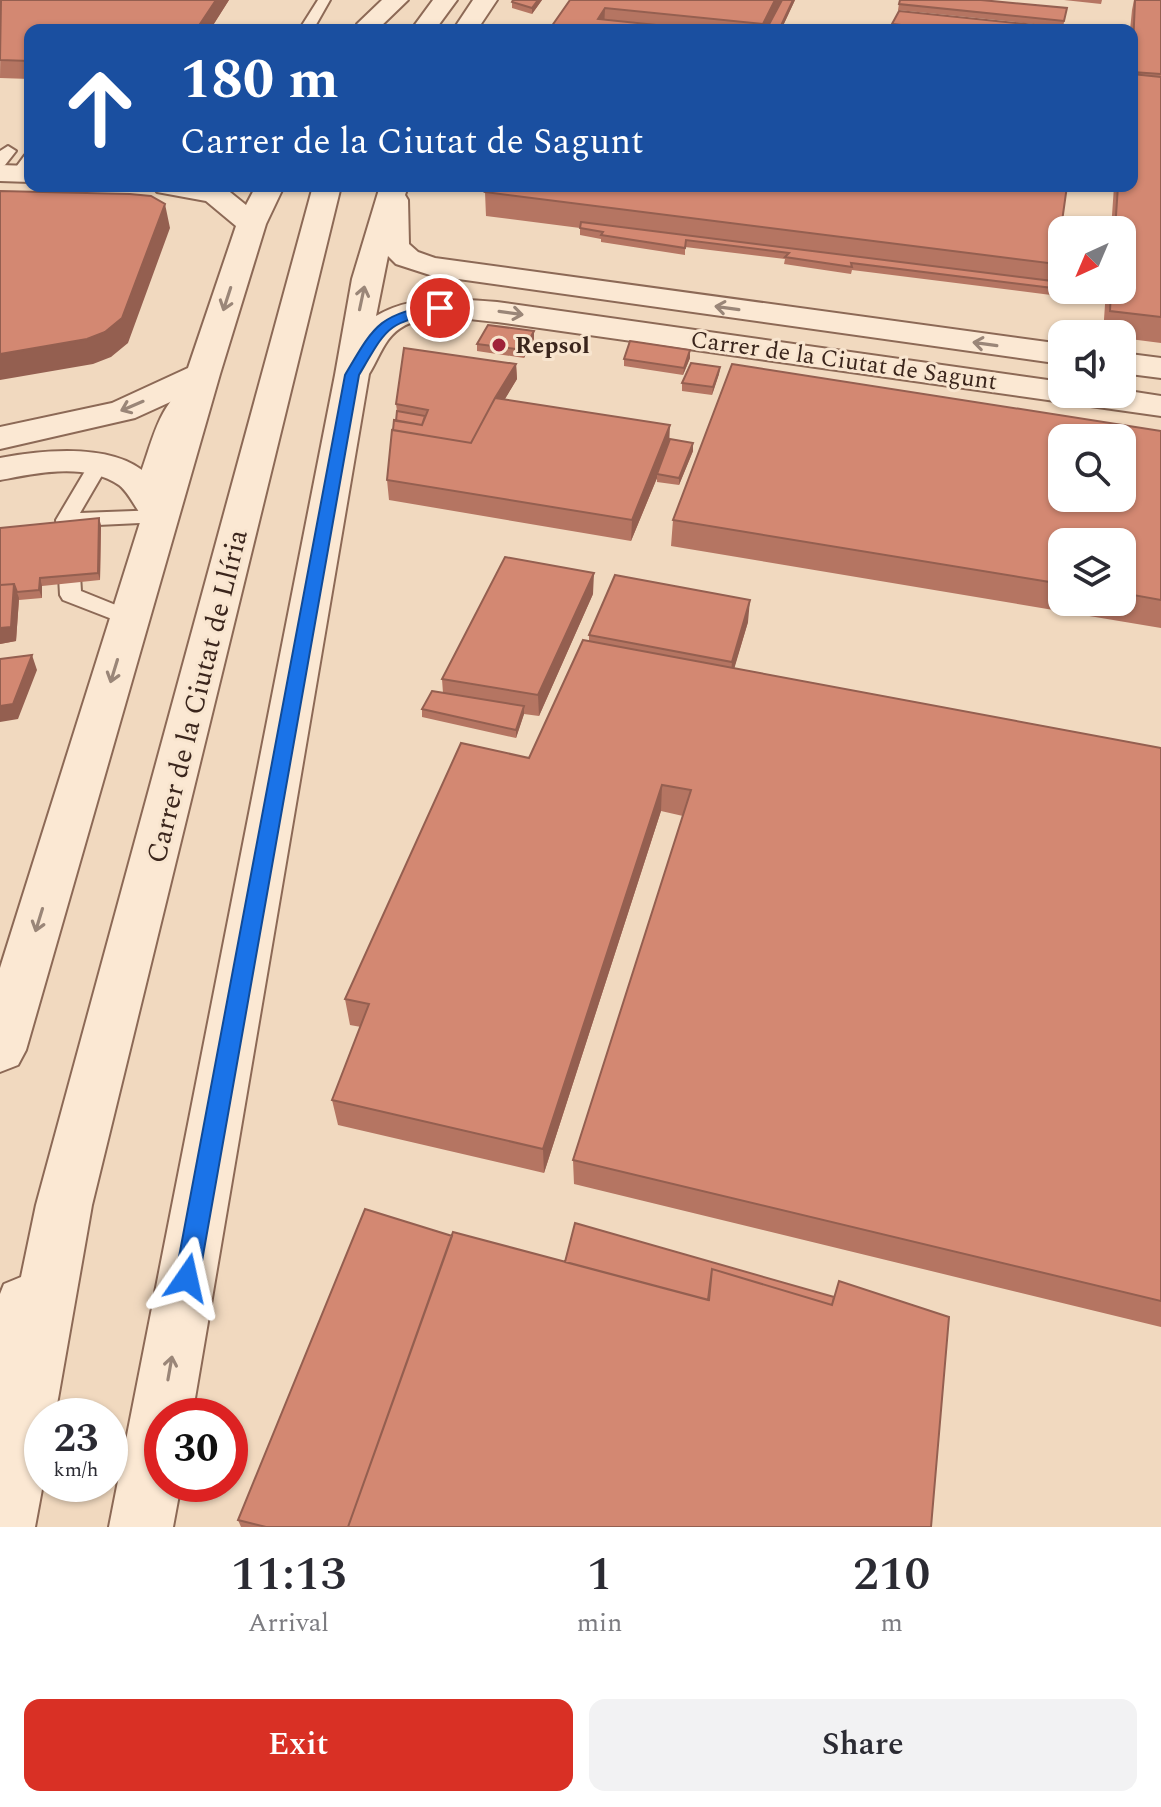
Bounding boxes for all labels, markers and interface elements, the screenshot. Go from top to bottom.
text: 180 m [180,38,339,123]
icon: ahead [48,56,152,160]
text: Carrer de la Ciutat de Sagunt [180,115,644,170]
north arrow [1048,216,1136,304]
map controls [1048,216,1136,616]
pin [406,274,474,342]
one-way arrow [219,286,234,311]
one-way arrow [355,286,370,311]
icon: arrive [418,286,462,330]
one-way arrow [715,300,740,315]
one-way arrow [497,306,524,321]
button: sound [1048,320,1136,408]
street label: Carrer de la Ciutat de Sagunt [688,322,999,400]
place label: Repsol [515,328,590,364]
marker: Repsol [490,336,508,354]
one-way arrow [973,336,998,351]
one-way arrow [120,400,145,415]
button: search [1048,424,1136,512]
street label: Carrer de la Ciutat de Llíria [135,525,260,868]
button: layers [1048,528,1136,616]
one-way arrow [106,658,121,684]
one-way arrow [31,907,46,933]
position arrow [145,1236,229,1320]
one-way arrow [164,1355,179,1381]
speed limit sign: 30 [144,1398,248,1502]
text: 23 [54,1409,98,1470]
text: km/h [54,1455,99,1485]
text: 11:13 [231,1538,346,1611]
text: 1 [587,1538,612,1611]
text: 210 [853,1538,930,1611]
text: Arrival [248,1603,329,1643]
text: min [577,1603,622,1643]
text: m [880,1603,903,1643]
button: Exit [24,1699,573,1791]
button: Share [589,1699,1137,1791]

